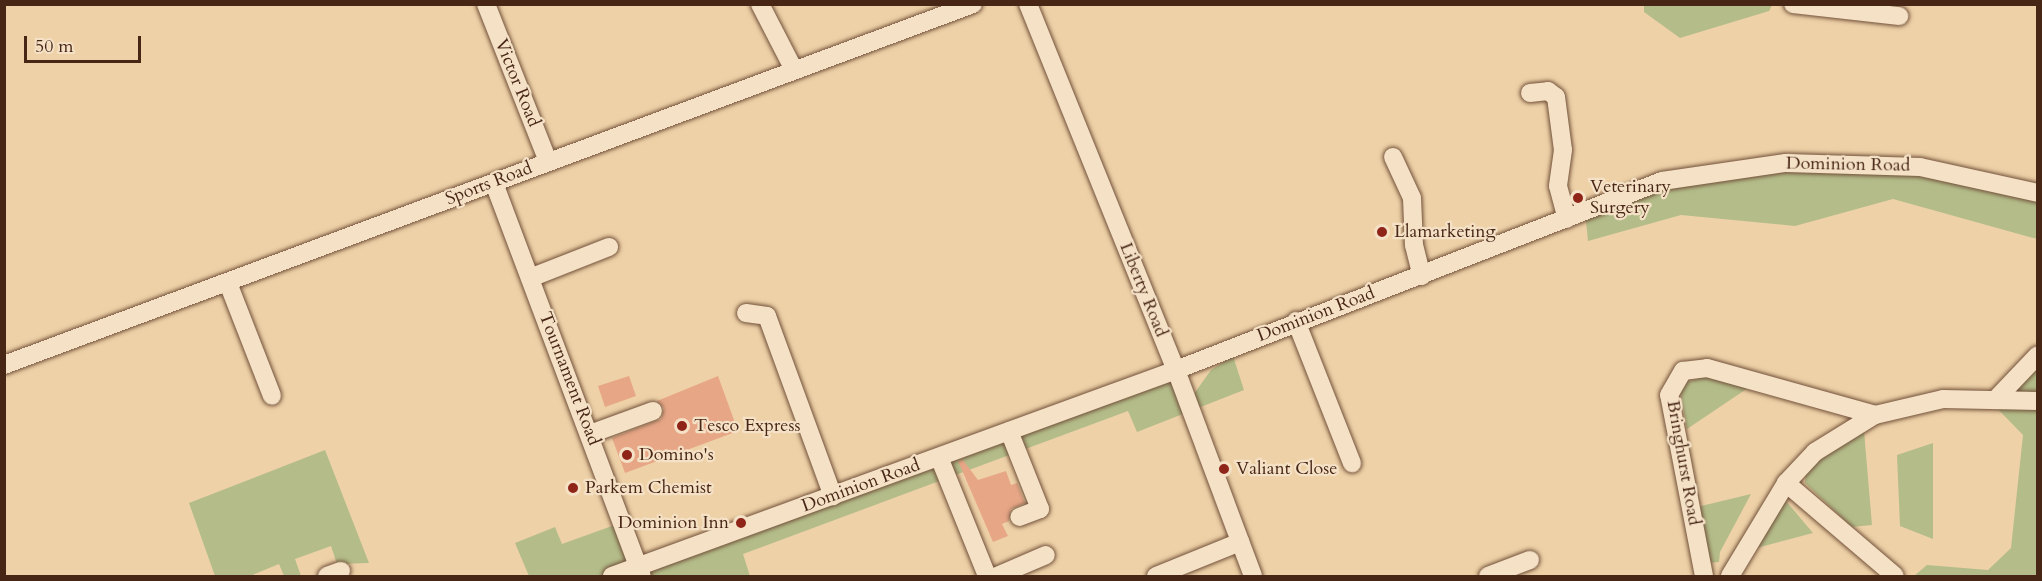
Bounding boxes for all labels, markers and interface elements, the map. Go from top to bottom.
scale bar [27,24,144,62]
text: 50 m [35,34,74,59]
street label: Victor Road [490,36,544,130]
street label: Dominion Road [1786,153,1910,177]
street label: Sports Road [443,158,535,210]
place label: Veterinary Surgery [1590,177,1671,219]
marker: Veterinary Surgery [1571,191,1585,205]
place label: Llamarketing [1394,221,1496,243]
marker: Llamarketing [1375,225,1389,239]
street label: Liberty Road [1114,240,1172,340]
street label: Dominion Road [1254,283,1378,347]
street label: Tournament Road [534,309,604,449]
street label: Bringhurst Road [1661,399,1705,527]
place label: Tesco Express [694,415,801,437]
marker: Tesco Express [675,419,689,433]
place label: Domino's [639,444,714,466]
marker: Domino's [620,448,634,462]
street label: Dominion Road [799,455,923,517]
place label: Valiant Close [1236,458,1337,480]
marker: Valiant Close [1217,462,1231,476]
place label: Parkem Chemist [585,477,712,499]
marker: Parkem Chemist [566,481,580,495]
place label: Dominion Inn [618,512,729,534]
marker: Dominion Inn [734,516,748,530]

